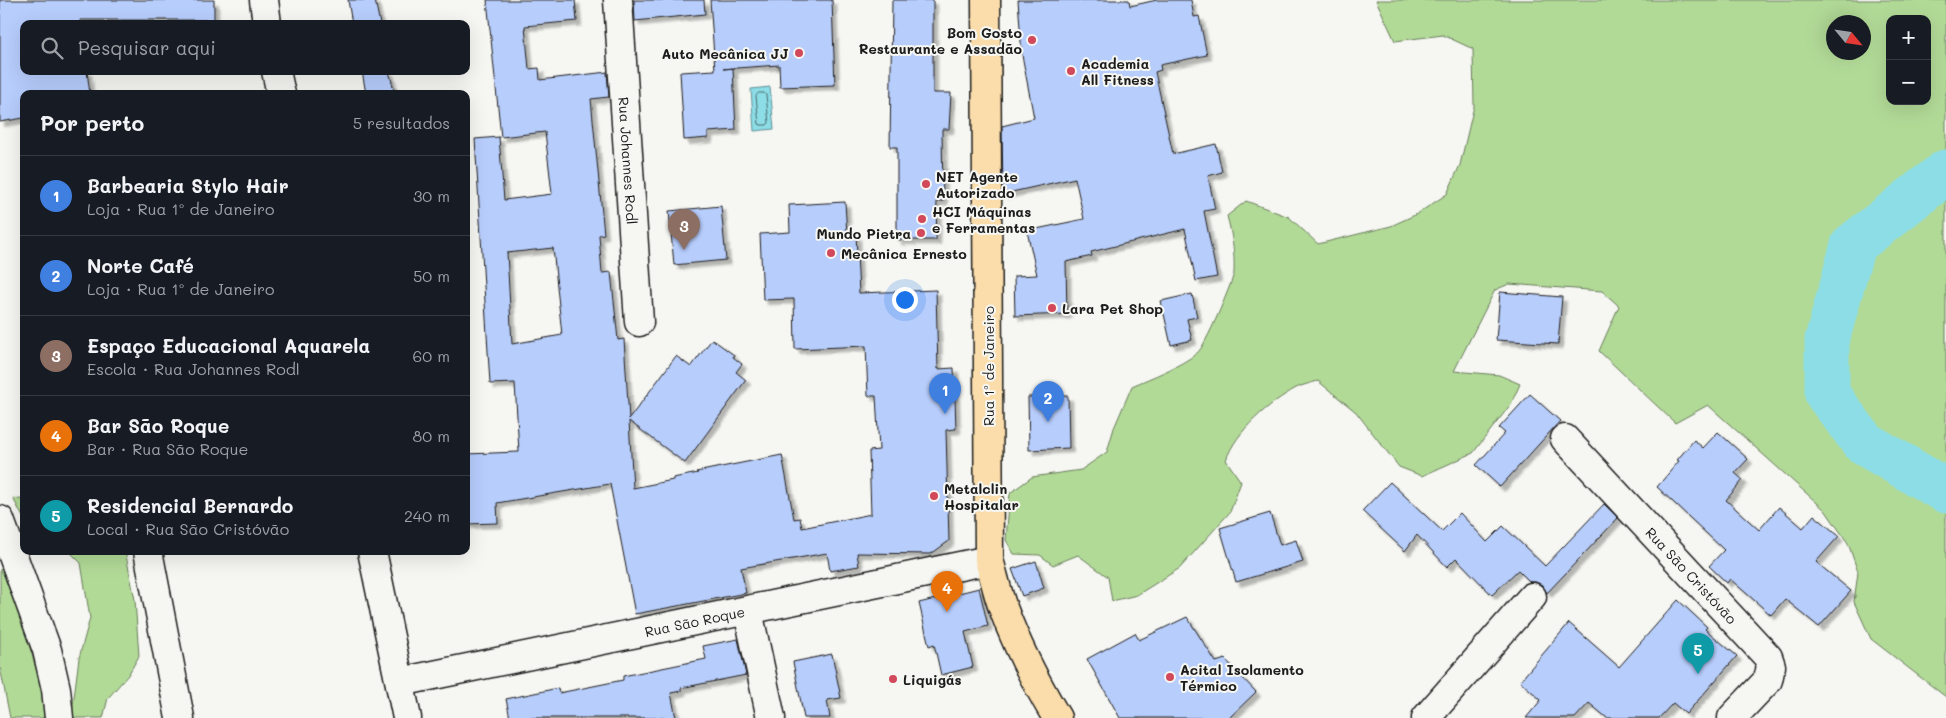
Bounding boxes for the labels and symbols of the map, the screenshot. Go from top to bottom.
north arrow [1826,15,1871,60]
place label: Bom Gosto Restaurante e Assadão [859,23,1022,58]
marker: Bom Gosto Restaurante e Assadão [1026,34,1038,46]
place label: Auto Mecânica JJ [662,44,789,63]
marker: Auto Mecânica JJ [793,47,805,59]
place label: Academia All Fitness [1081,54,1154,89]
marker: Academia All Fitness [1065,65,1077,77]
street label: Rua Johannes Rodl [615,96,642,225]
place label: NET Agente Autorizado [936,167,1018,202]
marker: NET Agente Autorizado [920,178,932,190]
place label: HCI Máquinas e Ferramentas [932,202,1035,237]
pin: 3 [668,209,700,250]
marker: HCI Máquinas e Ferramentas [916,213,928,225]
place label: Mundo Pietra [816,224,911,243]
marker: Mundo Pietra [915,227,927,239]
place label: Mecânica Ernesto [841,244,967,263]
marker: Mecânica Ernesto [825,247,837,259]
your location [892,287,918,313]
place label: Lara Pet Shop [1062,299,1163,318]
marker: Lara Pet Shop [1046,302,1058,314]
street label: Rua 1º de Janeiro [979,306,998,426]
pin: 1 [929,373,961,414]
pin: 2 [1032,381,1064,422]
place label: Metalclin Hospitalar [944,479,1019,514]
marker: Metalclin Hospitalar [928,490,940,502]
street label: Rua São Cristóvão [1642,523,1742,628]
pin: 4 [931,571,963,612]
street label: Rua São Roque [643,601,747,641]
pin: 5 [1682,633,1714,674]
place label: Acital Isolamento Térmico [1180,660,1304,695]
place label: Liquigás [903,670,962,689]
marker: Acital Isolamento Térmico [1164,671,1176,683]
marker: Liquigás [887,673,899,685]

